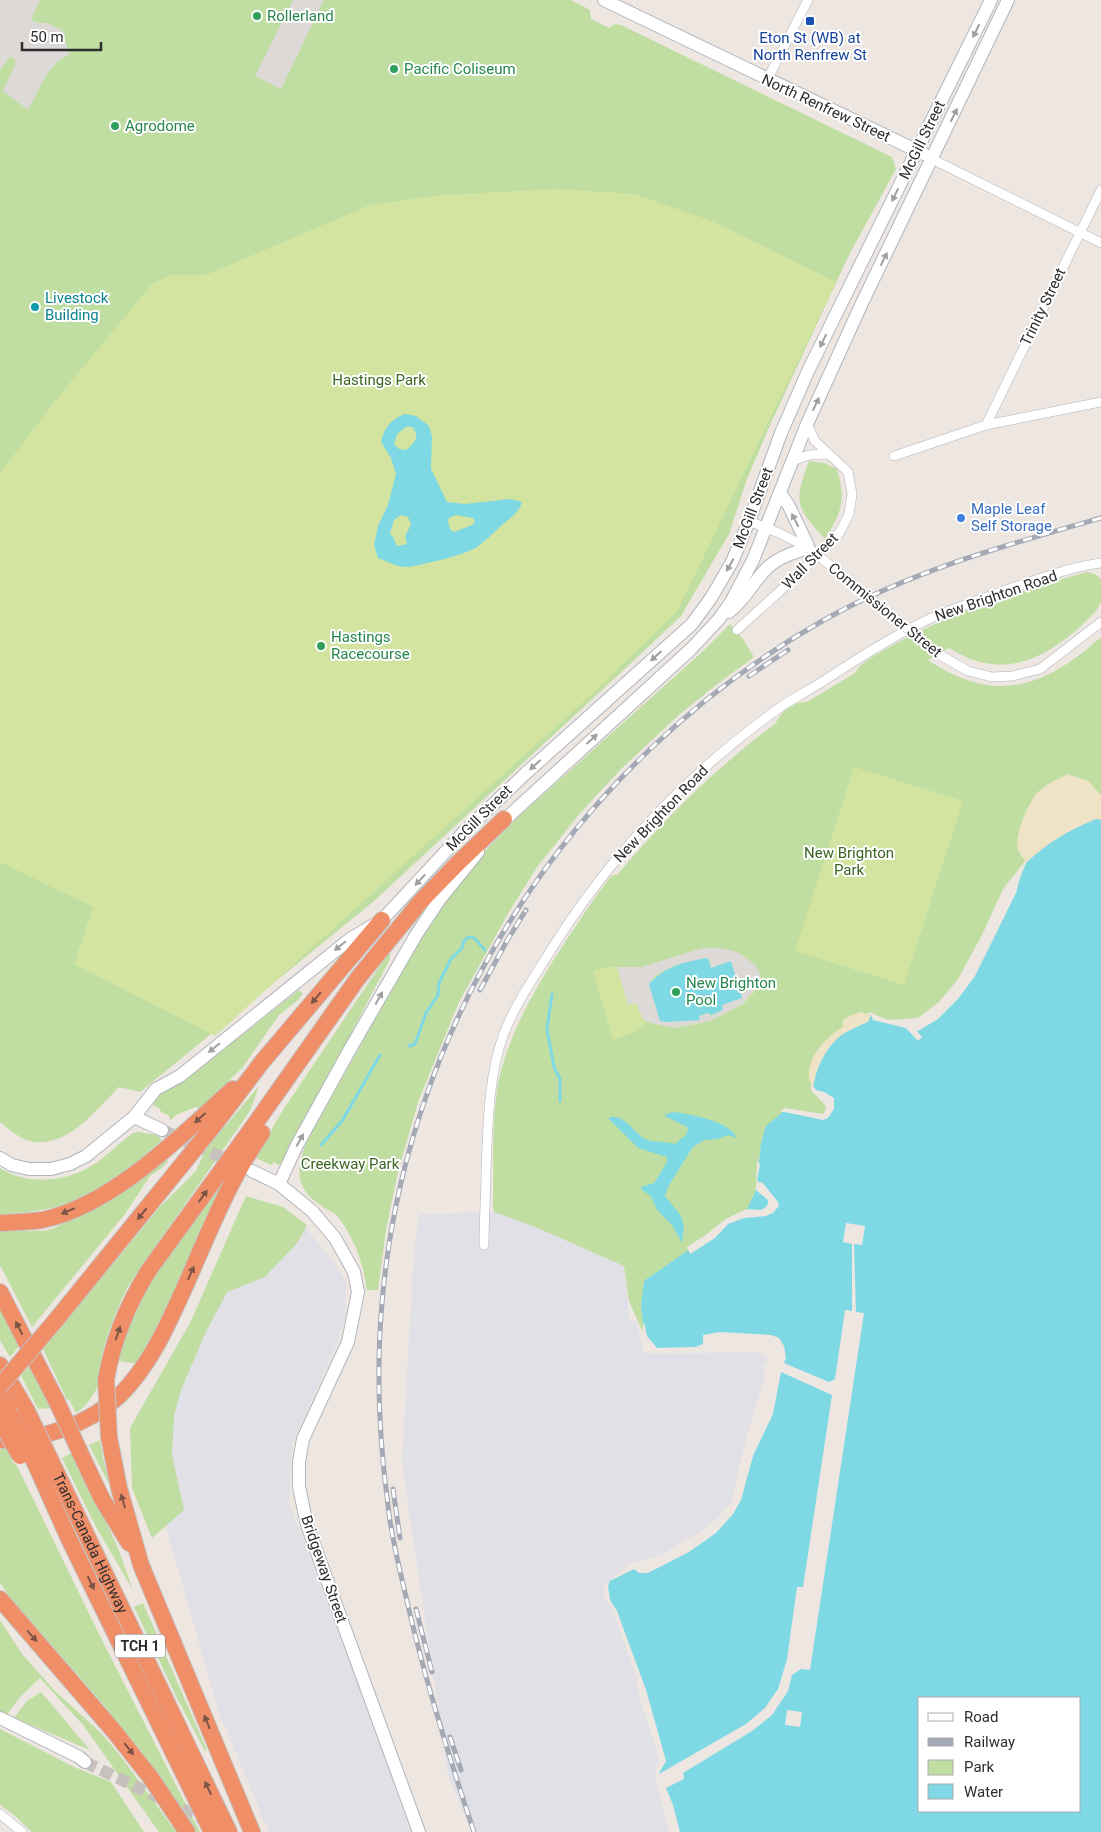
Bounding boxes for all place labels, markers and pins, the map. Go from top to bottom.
place label: Rollerland [267,7,334,25]
marker: Rollerland [251,10,263,22]
marker: Eton St (WB) at North Renfrew St [804,15,816,27]
place label: Eton St (WB) at North Renfrew St [753,29,867,64]
place label: Pacific Coliseum [404,60,516,78]
marker: Pacific Coliseum [388,63,400,75]
place label: Agrodome [125,117,195,135]
marker: Agrodome [109,120,121,132]
place label: Livestock Building [45,289,109,324]
marker: Livestock Building [29,301,41,313]
place label: Maple Leaf Self Storage [971,500,1052,535]
marker: Maple Leaf Self Storage [955,512,967,524]
place label: Hastings Racecourse [331,628,410,663]
marker: Hastings Racecourse [315,640,327,652]
place label: New Brighton Pool [686,974,776,1009]
marker: New Brighton Pool [670,986,682,998]

